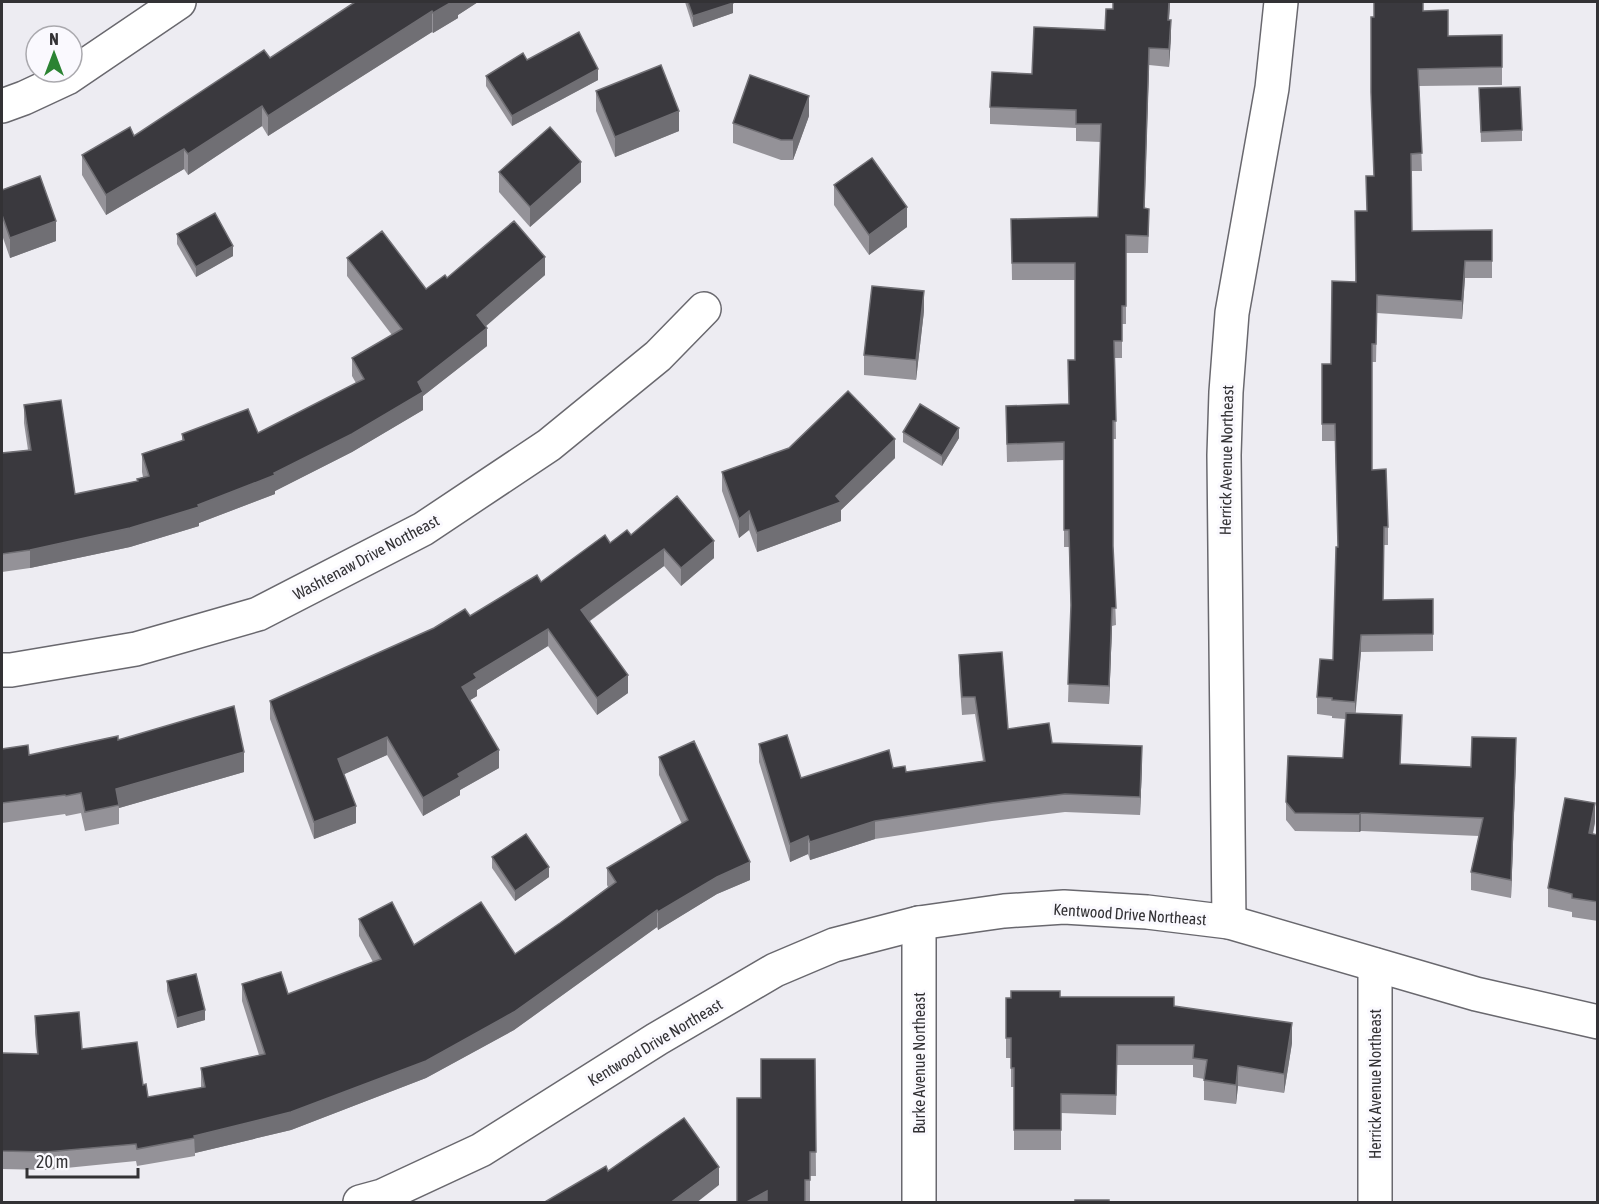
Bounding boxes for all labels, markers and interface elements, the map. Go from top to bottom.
north arrow [24,24,84,84]
text: N [49,30,59,48]
street label: Herrick Avenue Northeast [1216,384,1236,535]
street label: Washtenaw Drive Northeast [290,511,442,603]
street label: Kentwood Drive Northeast [1053,900,1208,928]
street label: Burke Avenue Northeast [910,992,928,1134]
street label: Kentwood Drive Northeast [585,995,726,1089]
street label: Herrick Avenue Northeast [1366,1009,1384,1159]
scale bar [27,1141,138,1179]
text: 20 m [36,1151,68,1172]

